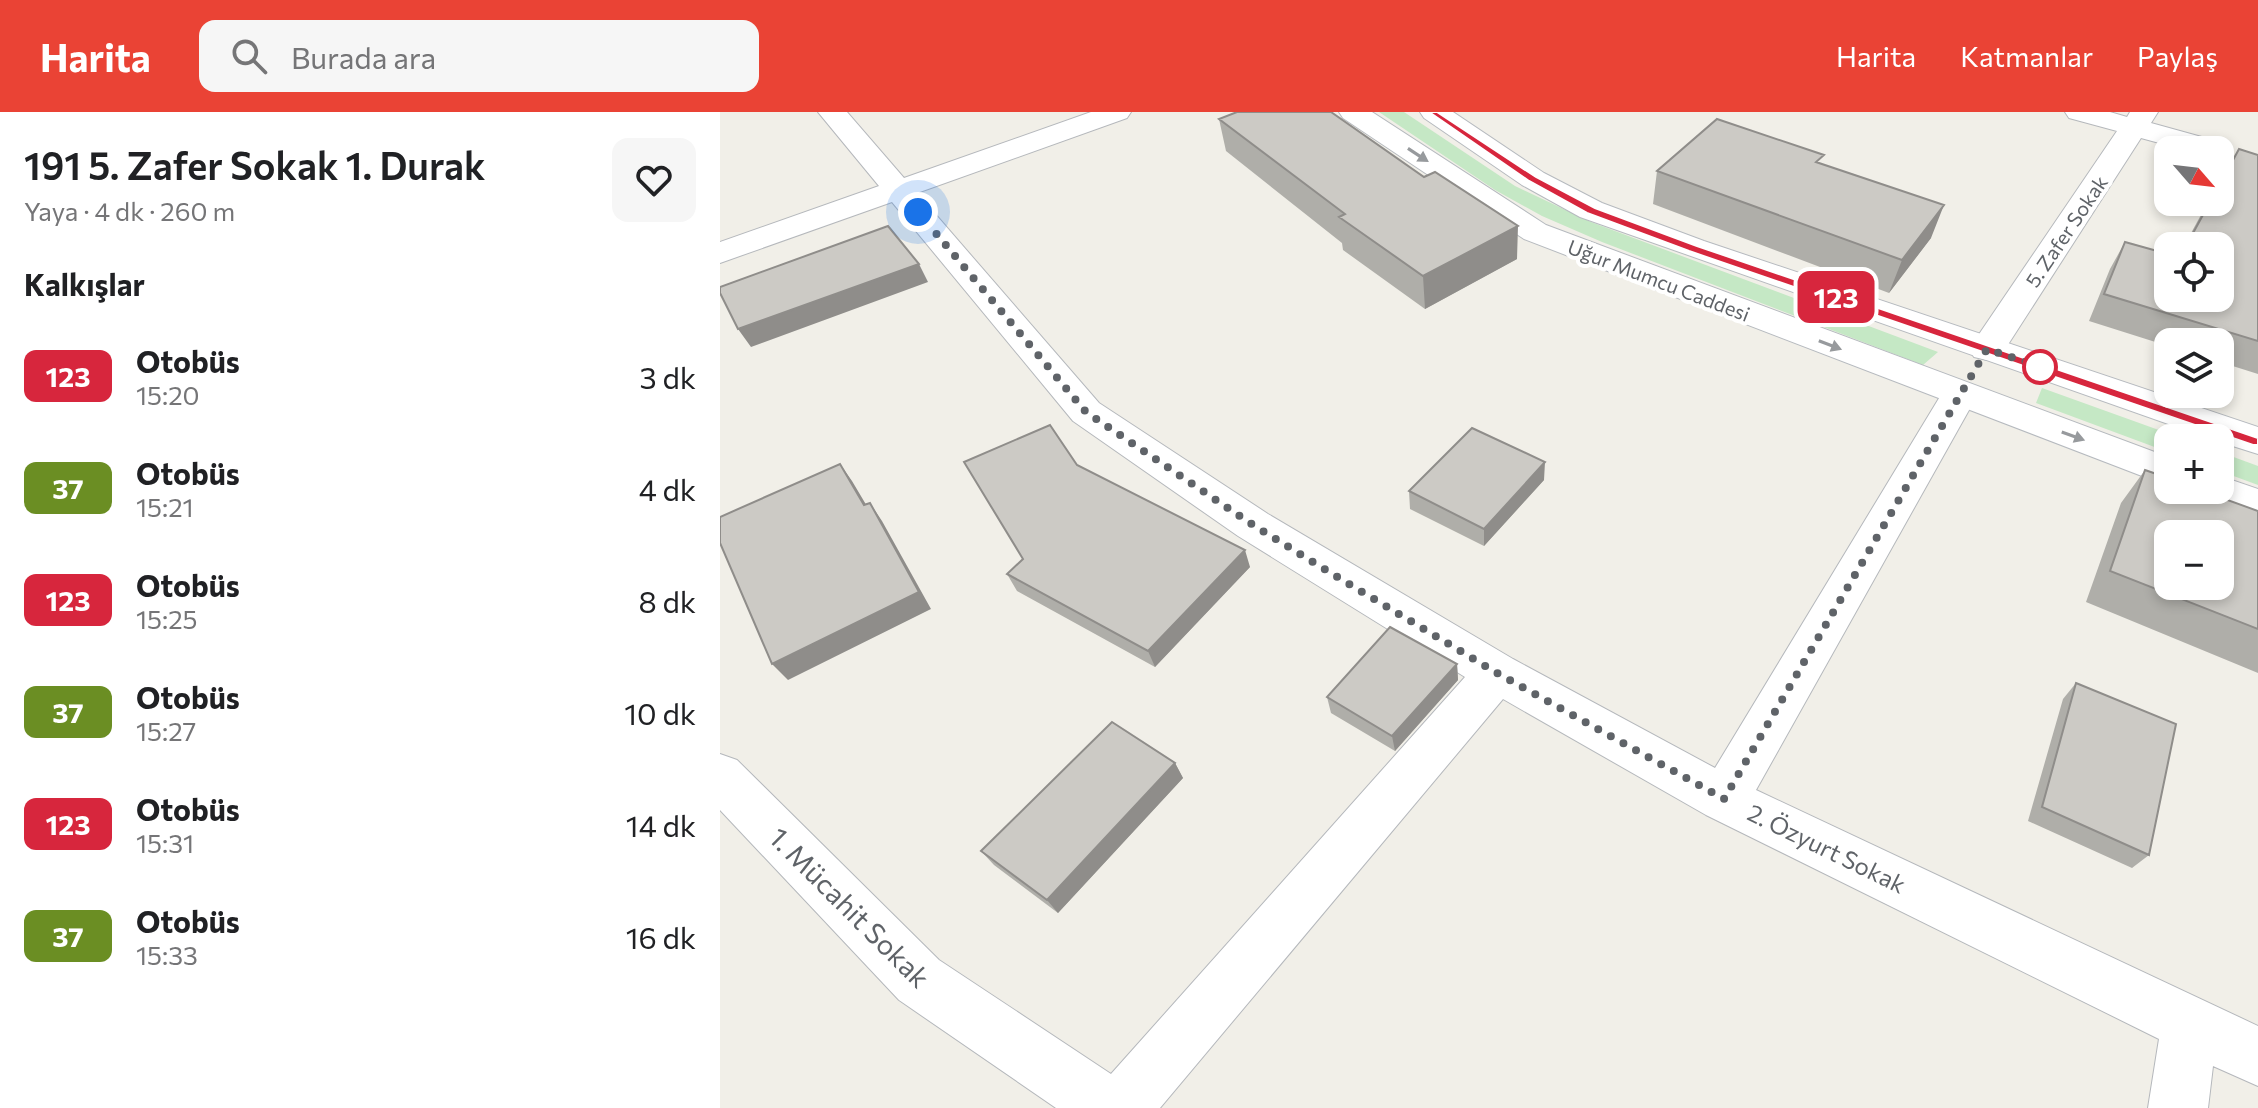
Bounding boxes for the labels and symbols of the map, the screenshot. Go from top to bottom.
north arrow [2154,136,2234,216]
one-way arrow [1407,147,1429,161]
street label: 5. Zafer Sokak [2020,171,2112,291]
your location [898,192,938,232]
street label: Uğur Mumcu Caddesi [1565,234,1753,326]
line badge: 123 [1790,271,1882,323]
one-way arrow [1818,339,1842,352]
unlabelled marker [2023,350,2057,384]
one-way arrow [2061,431,2085,443]
street label: 2. Özyurt Sokak [1743,797,1911,899]
street label: 1. Mücahit Sokak [763,820,937,994]

